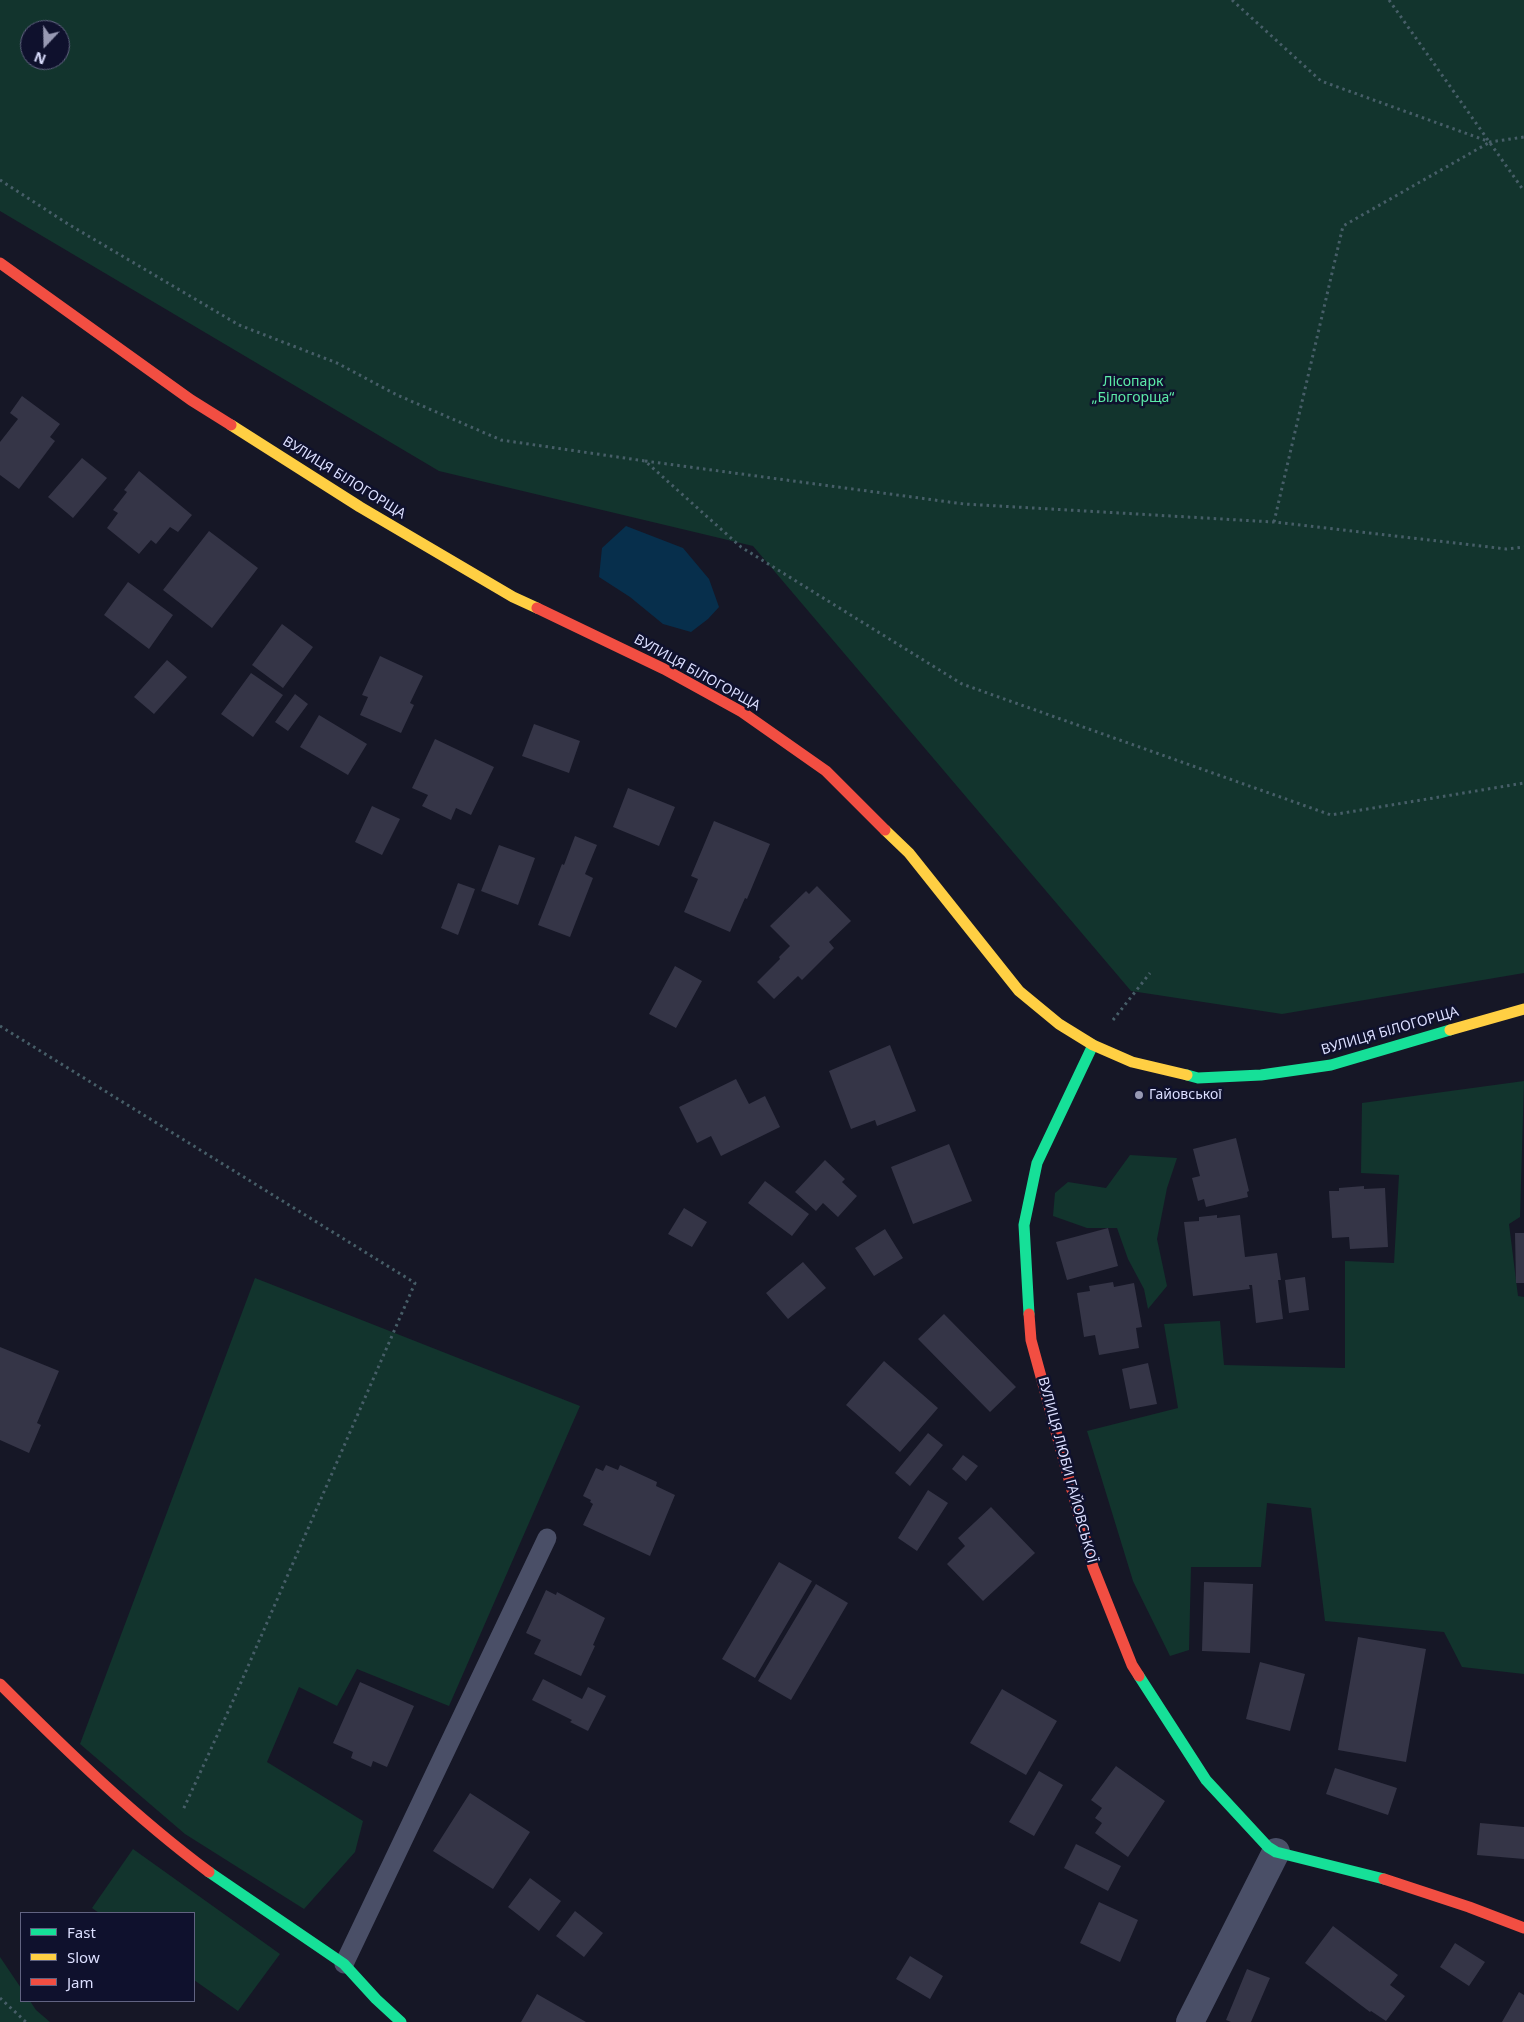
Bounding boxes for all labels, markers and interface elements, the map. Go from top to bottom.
north arrow [20,20,70,70]
text: N [31,48,49,69]
park label: Лісопарк „Білогорща“ [1092,374,1174,407]
street label: ВУЛИЦЯ БІЛОГОРЩА [279,433,409,523]
street label: ВУЛИЦЯ БІЛОГОРЩА [631,631,763,715]
street label: ВУЛИЦЯ БІЛОГОРЩА [1319,1003,1461,1059]
place label: Гайовської [1149,1087,1222,1103]
marker: Гайовської [1133,1089,1145,1101]
street label: ВУЛИЦЯ ЛЮБИ ГАЙОВСЬКОЇ [1034,1375,1100,1565]
legend [20,1912,195,2002]
text: Fast [67,1922,96,1942]
text: Slow [67,1947,100,1967]
text: Jam [67,1972,94,1992]

